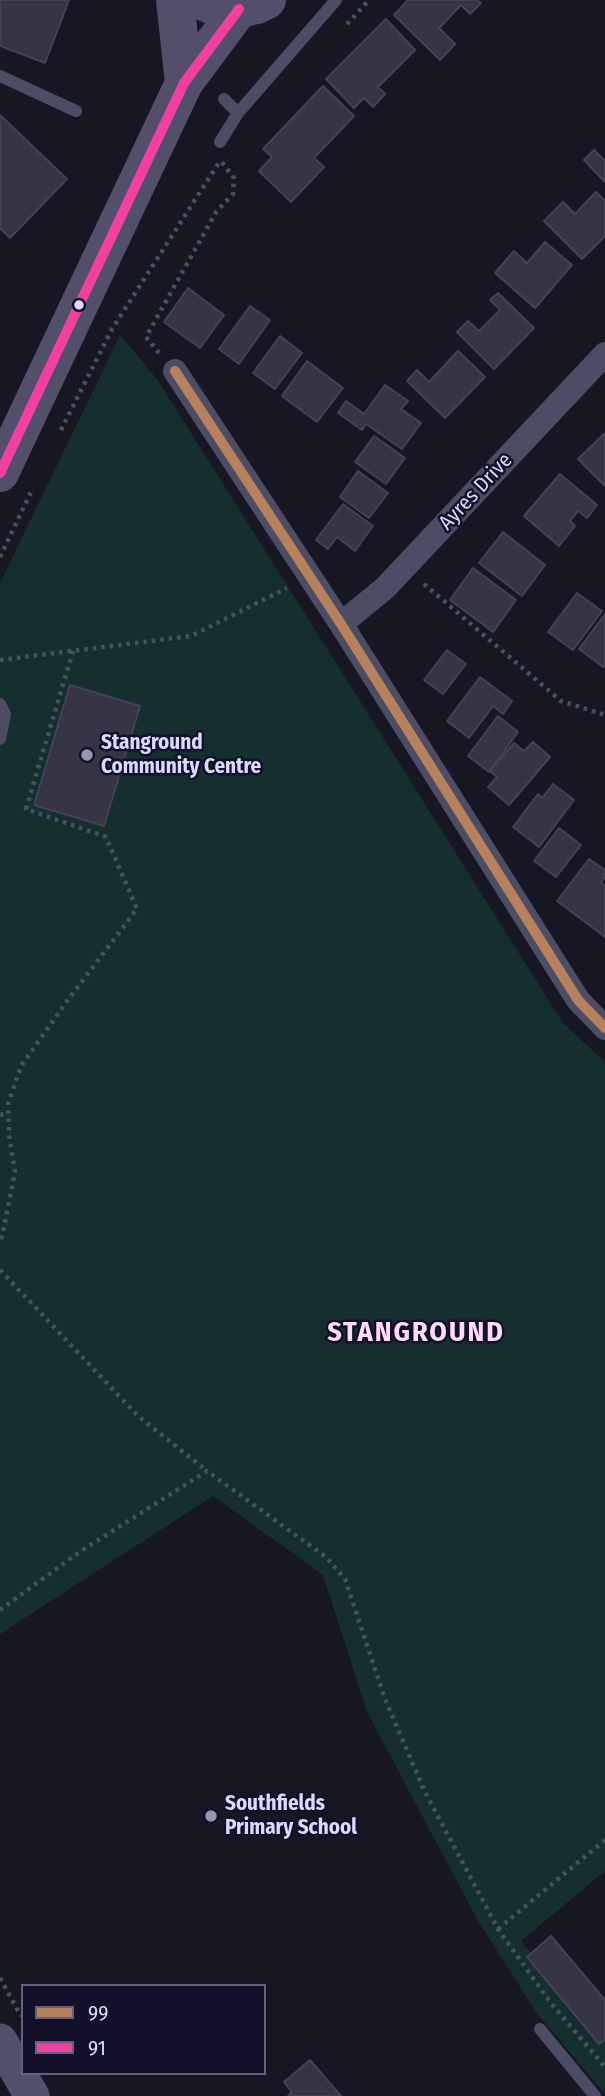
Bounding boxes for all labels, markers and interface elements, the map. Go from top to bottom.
unlabelled marker [72,298,86,312]
street label: Ayres Drive [434,448,518,536]
place label: Stanground Community Centre [101,730,261,780]
marker: Stanground Community Centre [79,747,95,763]
district label: STANGROUND [328,1316,504,1350]
place label: Southfields Primary School [225,1791,357,1841]
marker: Southfields Primary School [203,1808,219,1824]
legend [21,1984,266,2075]
text: 99 [88,2000,108,2026]
text: 91 [88,2035,106,2061]

